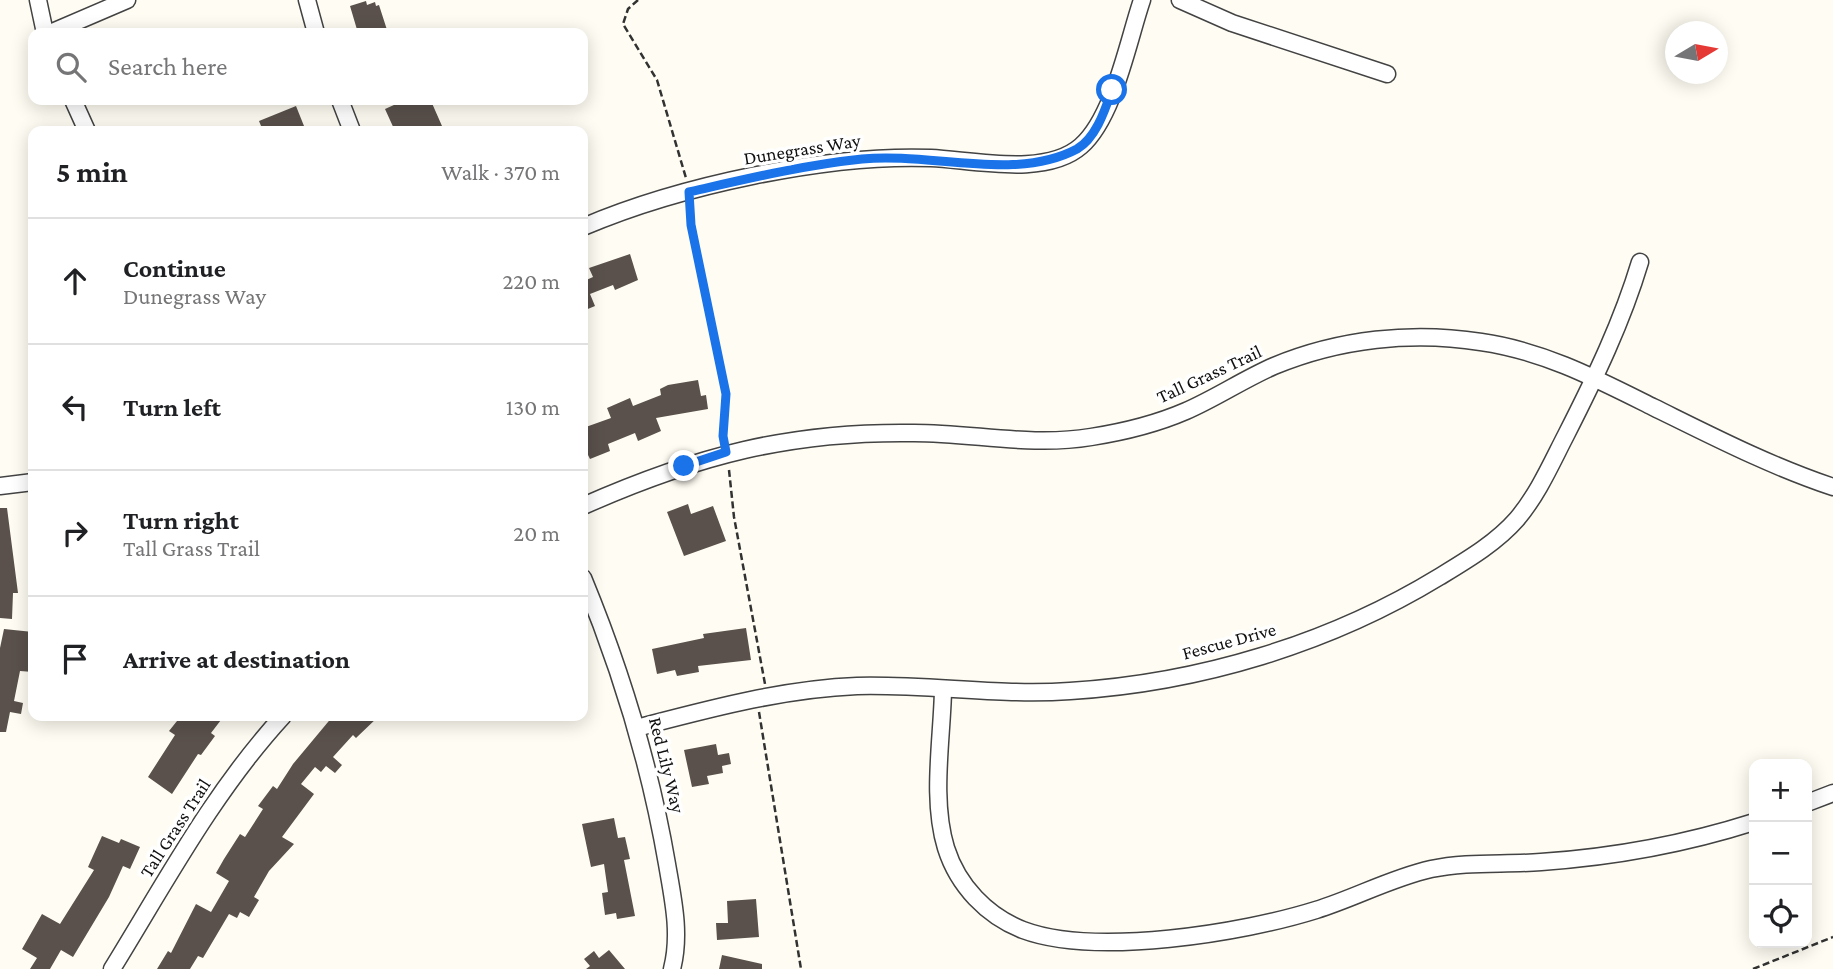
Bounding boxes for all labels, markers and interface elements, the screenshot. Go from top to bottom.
north arrow [1665,21,1728,84]
search box [28,28,588,105]
icon: search [52,48,90,86]
text: Search here [108,52,227,81]
route start [1096,74,1127,105]
street label: Dunegrass Way [742,129,862,169]
text: 5 min [56,155,128,188]
text: Walk · 370 m [441,159,560,185]
text: Continue [123,254,226,283]
icon: ahead [56,262,94,300]
text: 220 m [502,268,560,294]
text: Dunegrass Way [123,283,266,309]
street label: Tall Grass Trail [1153,341,1265,407]
icon: left [56,388,94,426]
text: Turn left [123,393,221,422]
text: 130 m [506,394,560,420]
route end [668,450,699,481]
text: Turn right [123,506,239,535]
icon: right [56,514,94,552]
text: 20 m [513,520,560,546]
text: Tall Grass Trail [123,535,260,561]
street label: Fescue Drive [1180,618,1278,664]
icon: arrive [56,640,94,678]
text: Arrive at destination [123,645,350,674]
street label: Red Lily Way [645,715,689,815]
map controls [1749,759,1812,948]
button: + [1749,759,1812,822]
street label: Tall Grass Trail [135,775,215,881]
button: − [1749,822,1812,885]
button: locate [1749,885,1812,948]

